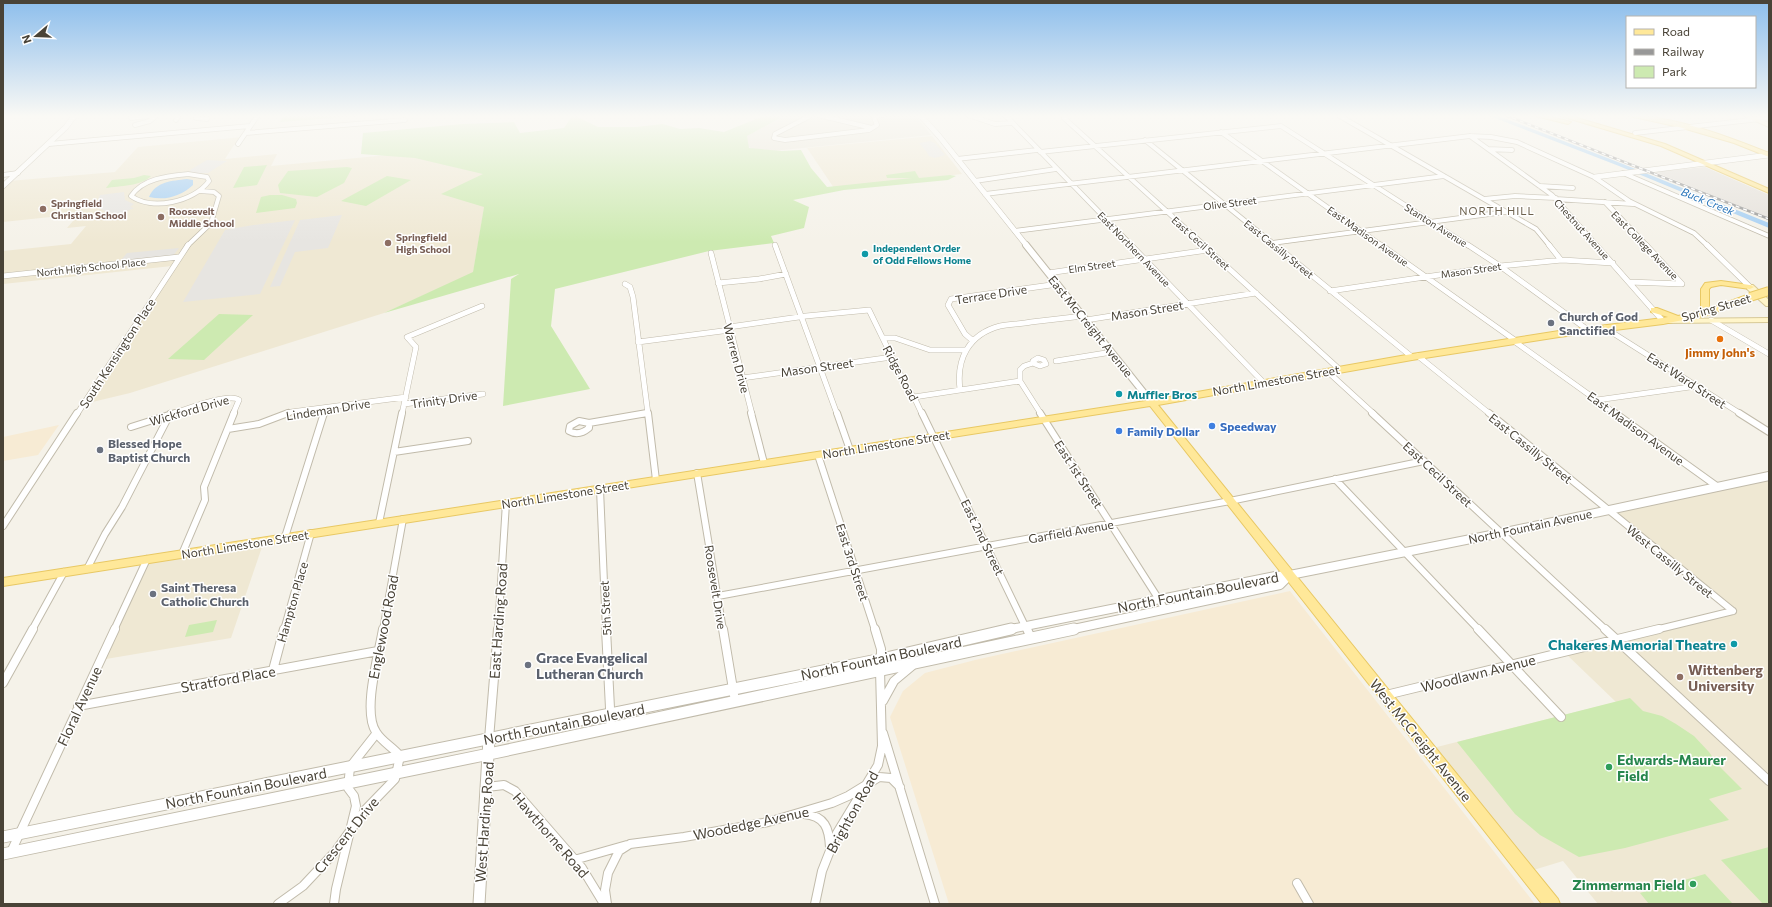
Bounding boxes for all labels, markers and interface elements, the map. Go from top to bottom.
north arrow [16,16,56,56]
legend [1626,16,1756,88]
text: Road [1662,24,1690,38]
text: N [19,33,34,45]
text: Railway [1662,44,1704,58]
text: Park [1662,64,1688,78]
water label: Buck Creek [1680,184,1737,218]
street label: Olive Street [1203,194,1257,212]
street label: Chestnut Avenue [1552,196,1612,262]
place label: Springfield Christian School [51,197,127,221]
street label: Stanton Avenue [1402,201,1470,249]
street label: East Madison Avenue [1325,203,1411,269]
marker: Springfield Christian School [38,204,48,214]
district label: NORTH HILL [1459,204,1535,217]
place label: Roosevelt Middle School [169,205,235,229]
street label: East College Avenue [1609,208,1681,282]
street label: East Northern Avenue [1095,209,1173,289]
marker: Roosevelt Middle School [156,212,166,222]
street label: East Cecil Street [1169,214,1233,272]
street label: East Cassilly Street [1242,217,1316,281]
place label: Springfield High School [396,231,451,255]
marker: Springfield High School [383,238,393,248]
place label: Independent Order of Odd Fellows Home [873,242,971,266]
marker: Independent Order of Odd Fellows Home [860,249,870,259]
street label: North High School Place [36,255,146,279]
street label: Elm Street [1068,257,1116,275]
street label: Mason Street [1440,260,1502,280]
street label: East McCreight Avenue [1046,273,1136,379]
street label: Terrace Drive [954,281,1028,307]
street label: Spring Street [1680,290,1752,324]
street label: South Kensington Place [76,295,158,411]
street label: Mason Street [1110,297,1184,323]
place label: Church of God Sanctified [1559,309,1638,337]
marker: Church of God Sanctified [1546,318,1556,328]
street label: Warren Drive [721,322,753,394]
marker: Jimmy John's [1715,334,1725,344]
street label: Ridge Road [880,343,922,403]
place label: Jimmy John's [1685,345,1755,360]
street label: East Ward Street [1645,349,1729,411]
street label: Mason Street [780,355,854,379]
street label: North Limestone Street [1211,362,1341,398]
street label: Trinity Drive [410,387,478,411]
place label: Muffler Bros [1127,387,1197,401]
street label: East Madison Avenue [1585,388,1687,468]
marker: Muffler Bros [1114,389,1124,399]
street label: Wickford Drive [148,392,230,428]
street label: Lindeman Drive [285,395,371,423]
street label: East Cassilly Street [1487,410,1576,486]
place label: Speedway [1220,419,1277,433]
marker: Speedway [1207,421,1217,431]
place label: Family Dollar [1127,424,1200,438]
marker: Family Dollar [1114,426,1124,436]
street label: North Limestone Street [821,427,951,461]
place label: Blessed Hope Baptist Church [108,436,190,464]
street label: East 1st Street [1052,438,1106,510]
street label: East Cecil Street [1401,439,1475,509]
marker: Blessed Hope Baptist Church [95,445,105,455]
street label: North Limestone Street [500,477,630,511]
street label: East 2nd Street [959,497,1007,577]
street label: North Fountain Avenue [1467,506,1593,546]
street label: Garfield Avenue [1027,517,1115,545]
street label: East 3rd Street [834,521,872,603]
street label: West Cassilly Street [1624,522,1716,600]
street label: North Limestone Street [180,527,310,561]
street label: Roosevelt Drive [702,544,730,630]
street label: Hampton Place [274,560,310,644]
street label: East Harding Road [485,562,511,680]
street label: North Fountain Boulevard [1116,568,1280,616]
street label: Englewood Road [365,573,401,681]
place label: Saint Theresa Catholic Church [161,580,249,608]
street label: 5th Street [597,580,613,636]
marker: Saint Theresa Catholic Church [148,589,158,599]
street label: North Fountain Boulevard [799,633,963,683]
place label: Chakeres Memorial Theatre [1548,636,1726,653]
marker: Chakeres Memorial Theatre [1729,639,1739,649]
place label: Grace Evangelical Lutheran Church [536,649,648,682]
street label: Woodlawn Avenue [1419,651,1537,695]
marker: Grace Evangelical Lutheran Church [523,660,533,670]
place label: Wittenberg University [1688,661,1763,694]
street label: Stratford Place [179,662,277,696]
street label: Floral Avenue [53,664,105,748]
marker: Wittenberg University [1675,672,1685,682]
street label: West McCreight Avenue [1366,675,1476,805]
street label: North Fountain Boulevard [482,700,646,748]
place label: Edwards-Maurer Field [1617,751,1726,784]
street label: West Harding Road [471,761,497,883]
marker: Edwards-Maurer Field [1604,762,1614,772]
street label: North Fountain Boulevard [164,764,328,812]
street label: Brighton Road [822,768,882,856]
street label: Hawthorne Road [509,789,593,881]
street label: Crescent Drive [310,793,382,877]
street label: Woodedge Avenue [692,802,810,844]
place label: Zimmerman Field [1572,876,1685,893]
marker: Zimmerman Field [1688,879,1698,889]

